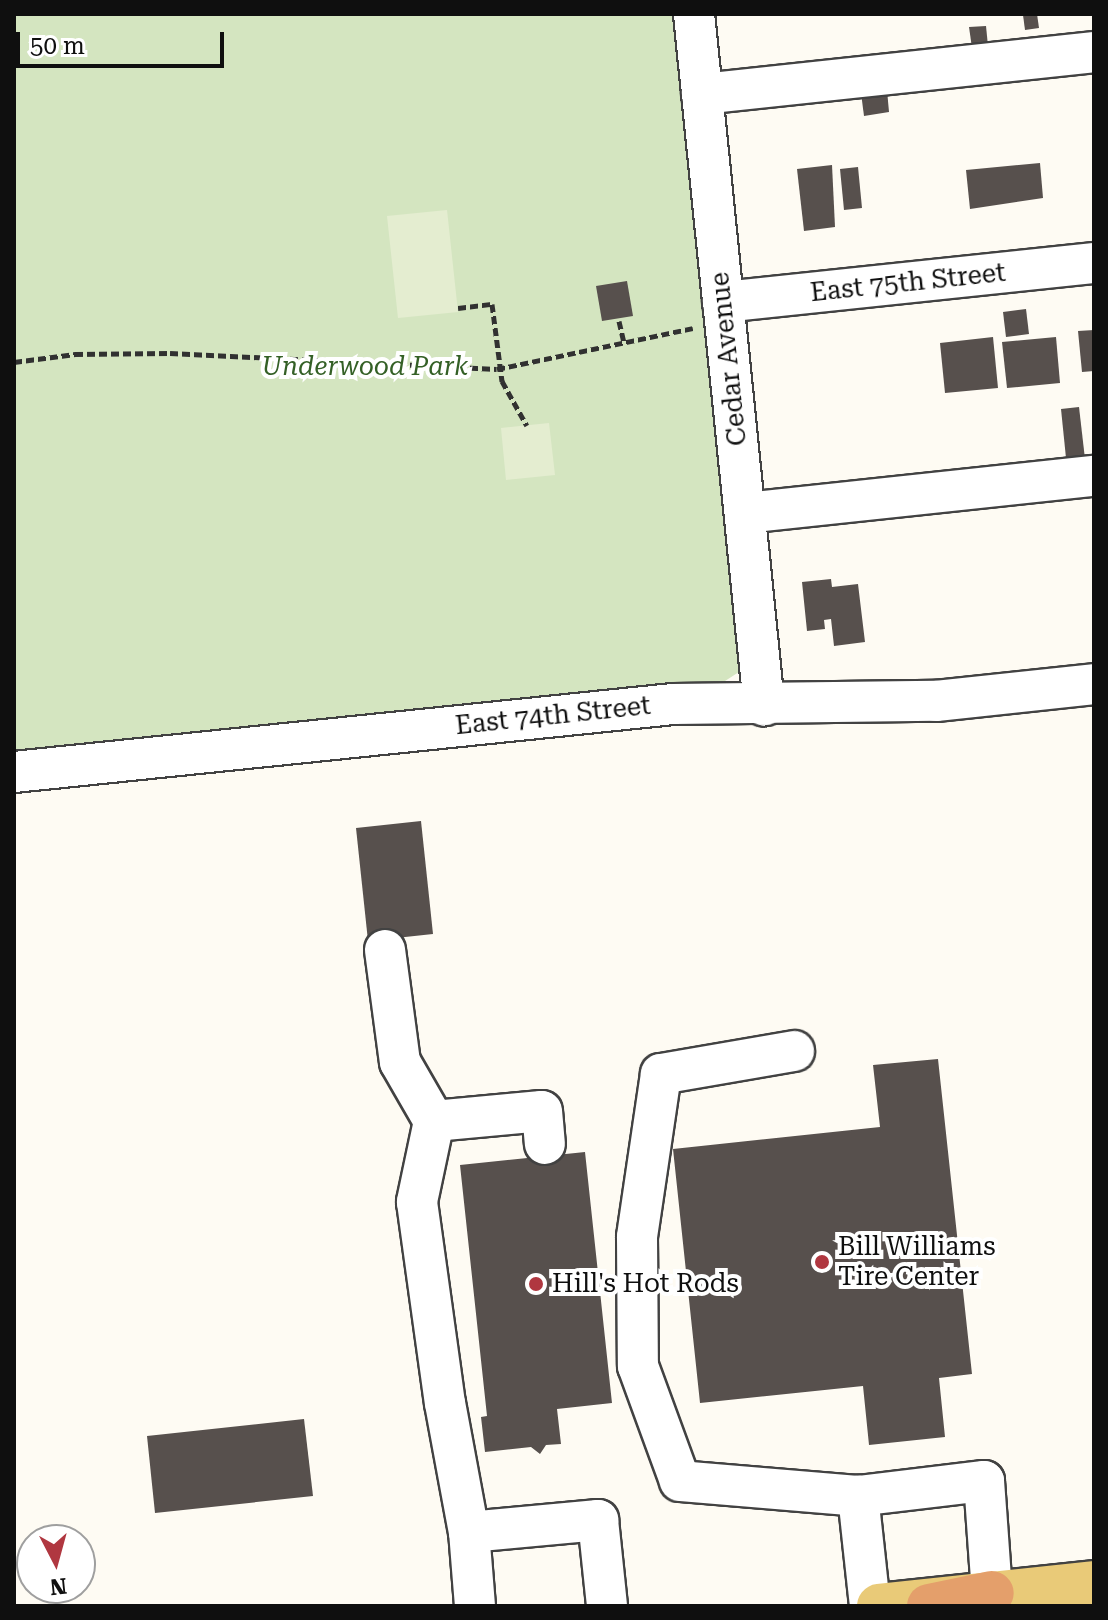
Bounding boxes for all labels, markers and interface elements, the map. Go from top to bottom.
scale bar [20,16,228,66]
text: 50 m [30,32,85,60]
street label: East 75th Street [809,257,1007,309]
street label: Cedar Avenue [704,271,754,447]
park label: Underwood Park [262,351,468,383]
street label: East 74th Street [454,690,652,742]
place label: Bill Williams Tire Center [838,1231,995,1292]
marker: Bill Williams Tire Center [813,1253,831,1271]
place label: Hill's Hot Rods [552,1268,739,1300]
marker: Hill's Hot Rods [527,1275,545,1293]
north arrow [16,1524,96,1604]
text: N [49,1573,68,1600]

